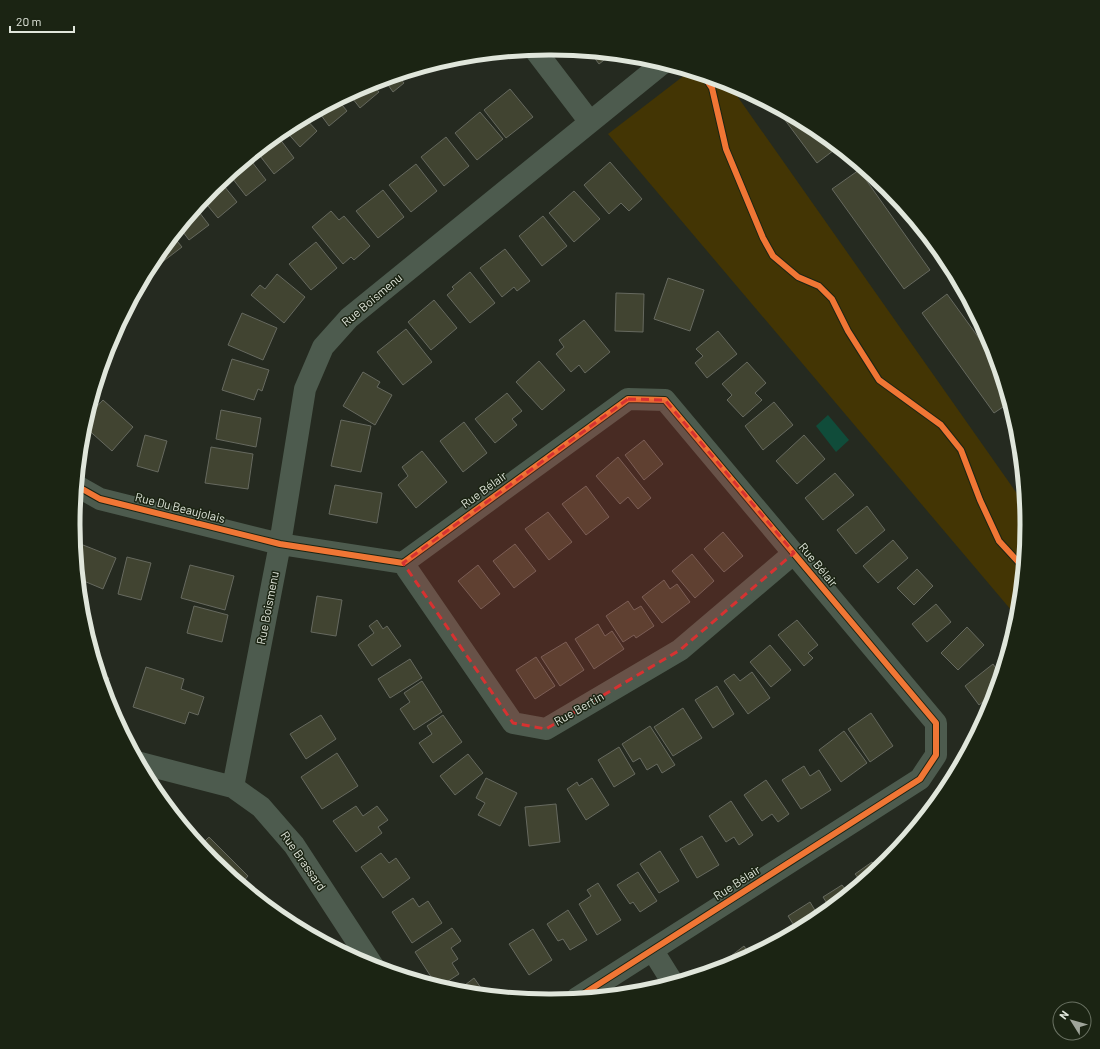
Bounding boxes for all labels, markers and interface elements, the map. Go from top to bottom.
scale bar [10,8,74,34]
text: 20 m [16,14,42,28]
street label: Rue Boismenu [338,270,404,329]
street label: Rue Bélair [458,468,509,510]
street label: Rue Du Beaujolais [134,489,227,525]
street label: Rue Bélair [796,540,842,590]
street label: Rue Boismenu [253,570,281,646]
street label: Rue Bertin [551,688,606,728]
street label: Rue Brassard [278,828,329,893]
street label: Rue Bélair [710,862,763,902]
north arrow [1052,1001,1092,1041]
text: N [1056,1008,1071,1022]

